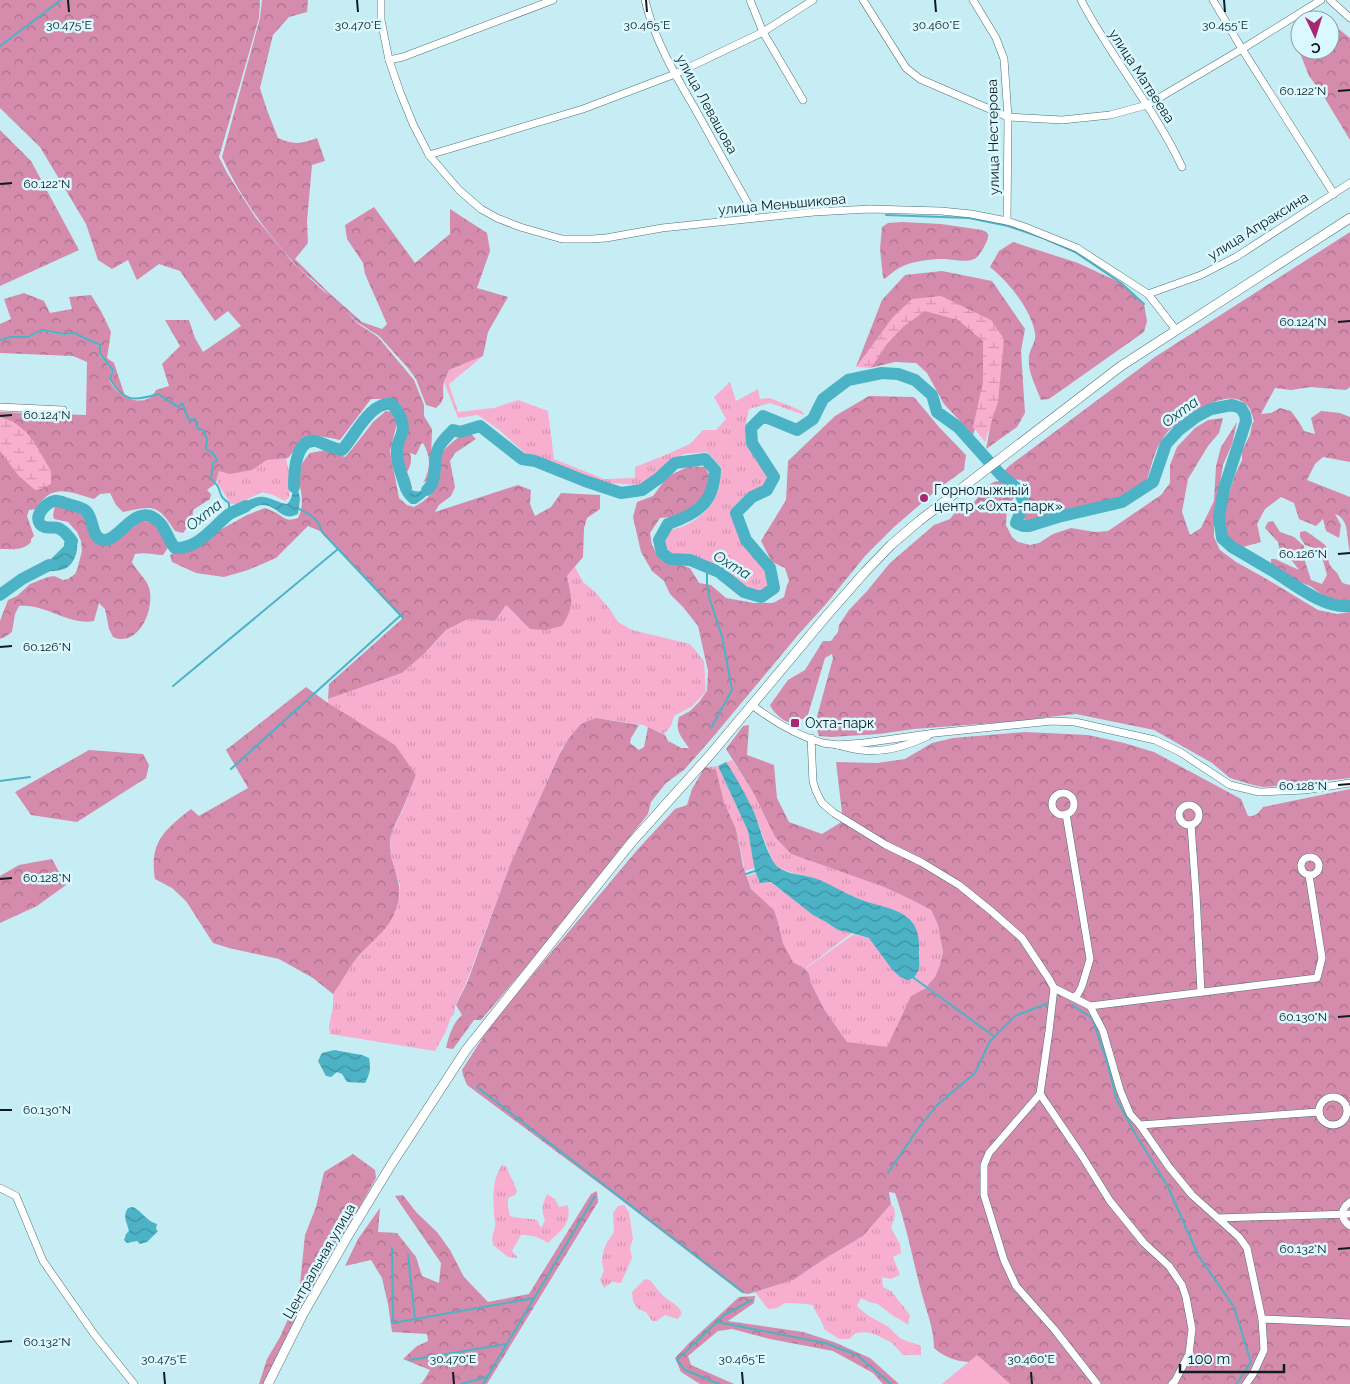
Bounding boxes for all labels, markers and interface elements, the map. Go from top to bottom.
north arrow [1290,10,1340,60]
text: 30.475°E [46,18,92,32]
text: 30.470°E [335,18,381,32]
text: 30.465°E [624,18,670,32]
text: 30.460°E [912,18,960,32]
text: 30.455°E [1202,18,1248,32]
street label: улица Матвеева [1106,26,1178,126]
text: С [1310,40,1321,56]
street label: улица Левашова [673,51,741,157]
street label: улица Нестерова [984,79,1002,195]
text: 60.122°N [1280,84,1326,98]
text: 60.122°N [24,177,70,191]
street label: улица Апраксина [1205,189,1311,263]
street label: улица Меньшикова [717,190,847,218]
text: 60.124°N [1279,315,1327,329]
water label: Охта [1158,393,1202,431]
text: 60.124°N [23,408,71,422]
place label: Горнолыжный центр «Охта-парк» [934,482,1063,514]
marker: Горнолыжный центр «Охта-парк» [918,492,930,504]
water label: Охта [182,495,226,535]
water label: Охта [710,547,754,583]
text: 60.126°N [1279,547,1327,561]
text: 60.126°N [23,640,71,654]
place label: Охта-парк [805,715,874,731]
marker: Охта-парк [789,717,801,729]
text: 60.128°N [1279,779,1327,793]
text: 60.128°N [23,871,71,885]
text: 60.130°N [1279,1010,1327,1024]
text: 60.130°N [23,1103,71,1117]
street label: Центральная улица [280,1201,358,1321]
text: 60.132°N [1280,1242,1326,1256]
text: 60.132°N [24,1335,70,1349]
scale bar [1180,1342,1284,1374]
text: 100 m [1188,1350,1230,1368]
text: 30.475°E [141,1352,187,1366]
text: 30.470°E [430,1352,476,1366]
text: 30.465°E [719,1352,765,1366]
text: 30.460°E [1007,1352,1055,1366]

